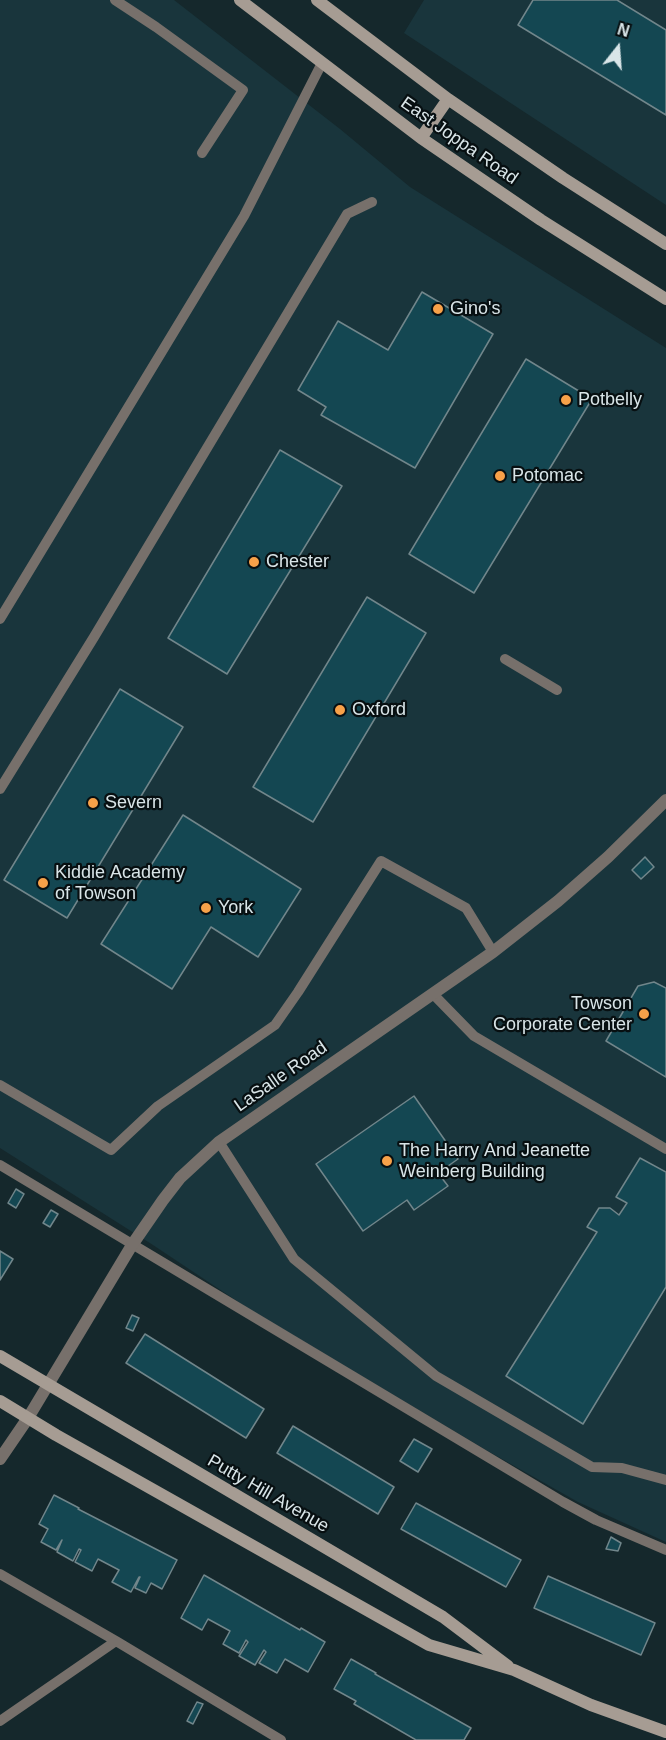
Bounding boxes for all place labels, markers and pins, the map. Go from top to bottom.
place label: Gino's [450,298,500,320]
marker: Gino's [431,302,445,316]
place label: Potbelly [578,389,642,411]
marker: Potbelly [559,393,573,407]
place label: Potomac [512,465,583,487]
marker: Potomac [493,469,507,483]
place label: Chester [266,551,329,573]
marker: Chester [247,555,261,569]
place label: Oxford [352,699,406,721]
marker: Oxford [333,703,347,717]
place label: Severn [105,792,162,814]
marker: Severn [86,796,100,810]
place label: Kiddie Academy of Towson [55,862,185,904]
marker: Kiddie Academy of Towson [36,876,50,890]
place label: York [218,897,253,919]
marker: York [199,901,213,915]
place label: Towson Corporate Center [493,993,632,1036]
marker: Towson Corporate Center [637,1007,651,1021]
place label: The Harry And Jeanette Weinberg Building [399,1140,590,1182]
marker: The Harry And Jeanette Weinberg Building [380,1154,394,1168]

